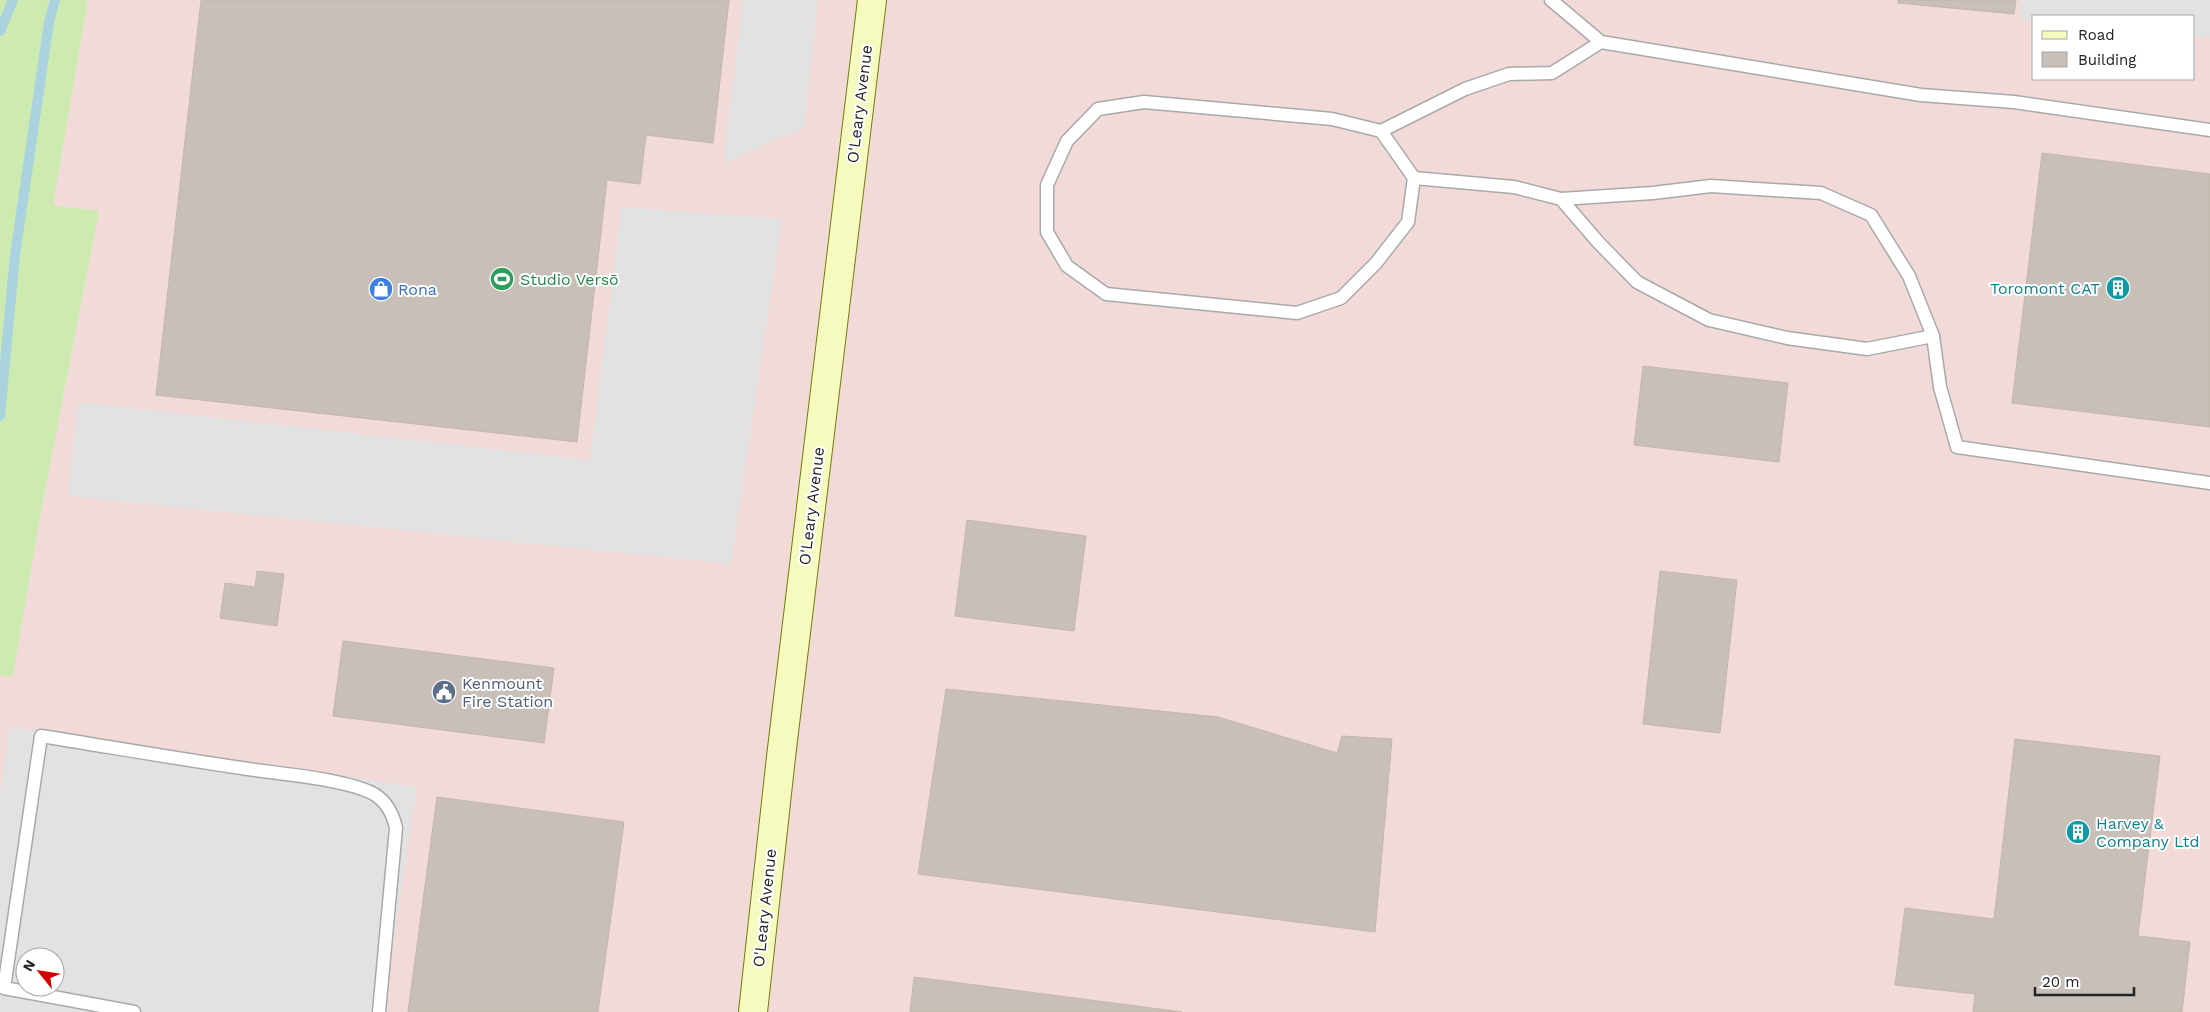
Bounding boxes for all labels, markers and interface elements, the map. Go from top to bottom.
legend [2032,15,2195,80]
text: Road [2078,26,2115,44]
street label: O'Leary Avenue [843,44,876,164]
text: Building [2078,51,2136,69]
sports icon: Studio Versō [489,266,515,292]
place label: Studio Versō [520,270,619,289]
building icon: Toromont CAT [2105,275,2131,301]
shop icon: Rona [368,276,394,302]
place label: Toromont CAT [1990,279,2100,298]
place label: Rona [398,280,437,299]
street label: O'Leary Avenue [795,446,828,566]
place label: Kenmount Fire Station [462,674,553,711]
public building icon: Kenmount Fire Station [431,679,457,705]
place label: Harvey & Company Ltd [2096,814,2200,851]
building icon: Harvey & Company Ltd [2065,819,2091,845]
street label: O'Leary Avenue [749,848,780,968]
north arrow [15,947,65,997]
text: N [19,957,38,974]
scale bar [2035,964,2134,996]
text: 20 m [2042,973,2080,991]

